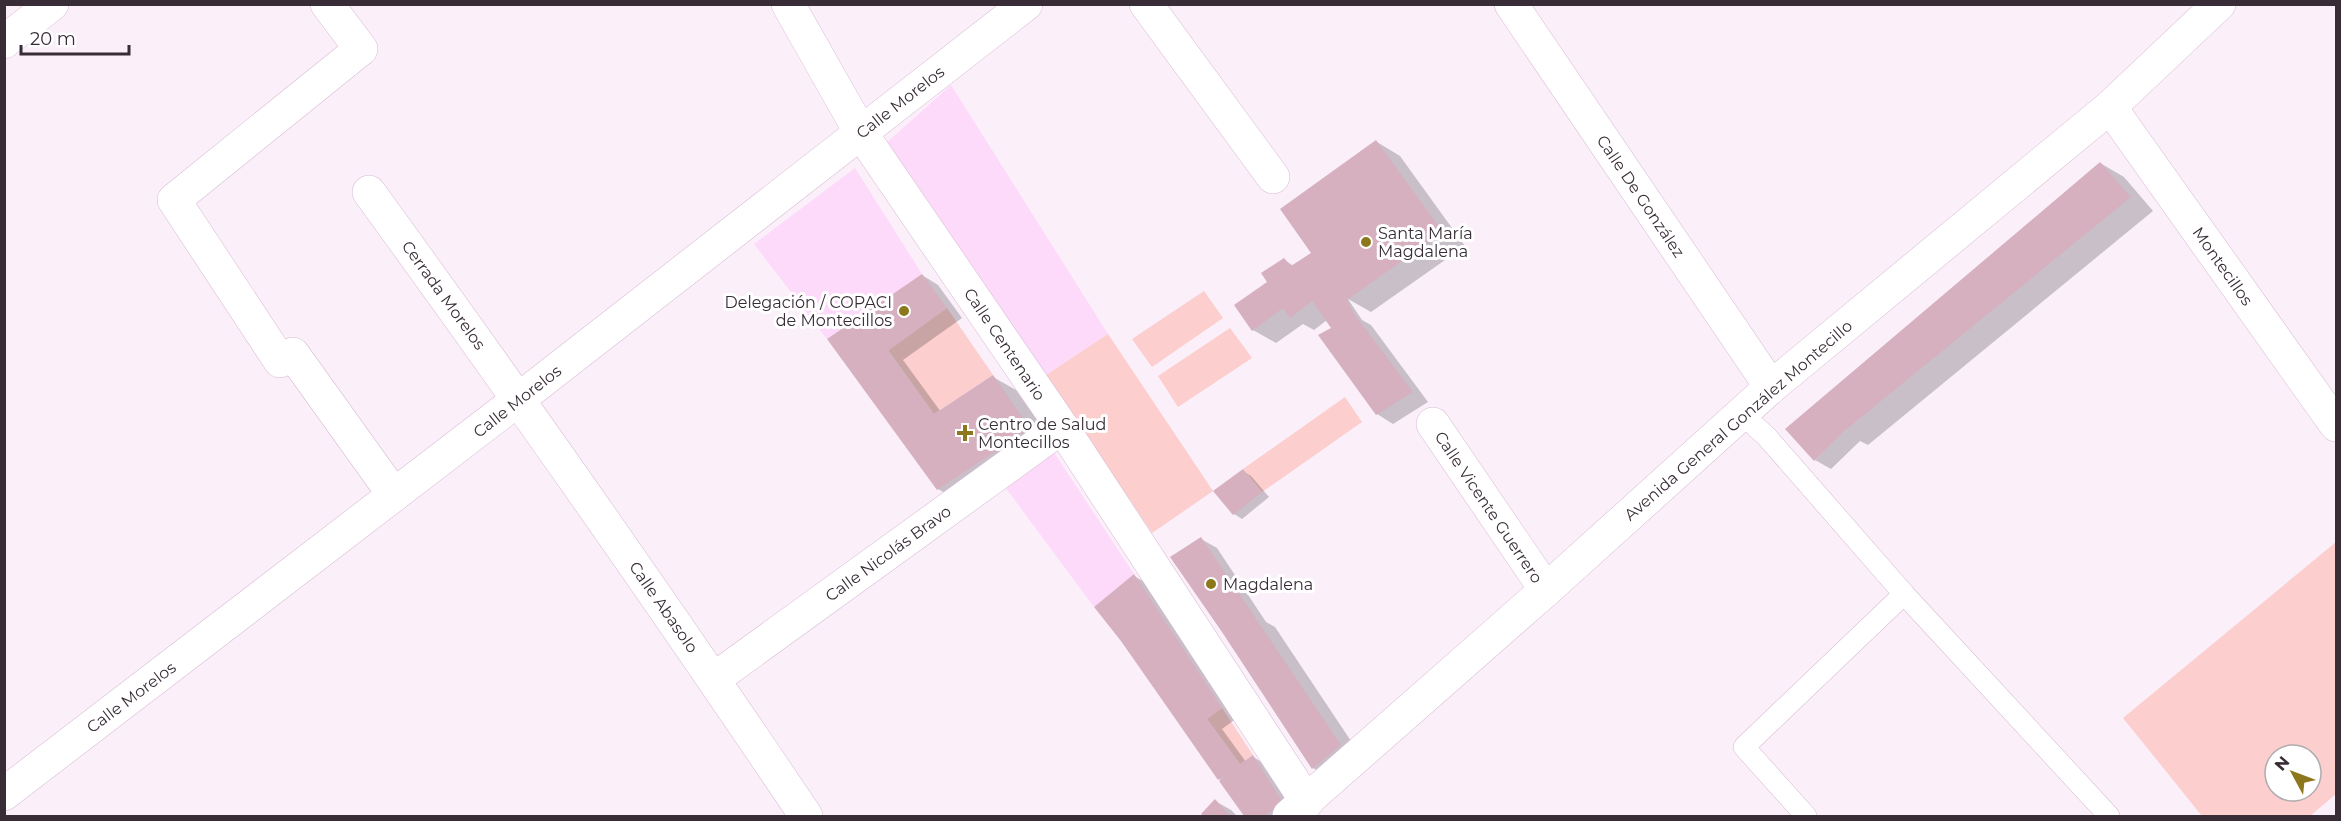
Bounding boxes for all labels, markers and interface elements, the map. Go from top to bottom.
scale bar [21,18,129,56]
text: 20 m [30,28,76,50]
street label: Calle Morelos [853,62,948,143]
street label: Calle De González [1593,132,1688,261]
street label: Montecillos [2189,223,2257,309]
place label: Santa María Magdalena [1378,224,1473,261]
marker: Santa María Magdalena [1359,235,1373,249]
street label: Cerrada Morelos [398,237,490,354]
street label: Calle Centenario [960,285,1049,404]
place label: Delegación / COPACI de Montecillos [725,293,892,330]
marker: Delegación / COPACI de Montecillos [897,304,911,318]
street label: Avenida General González Montecillo [1620,316,1856,525]
street label: Calle Morelos [470,361,565,442]
place label: Centro de Salud Montecillos [978,415,1106,452]
marker: Centro de Salud Montecillos [956,424,974,442]
street label: Calle Vicente Guerrero [1431,428,1546,587]
street label: Calle Nicolás Bravo [822,501,955,605]
street label: Calle Abasolo [625,558,702,657]
place label: Magdalena [1223,575,1313,594]
marker: Magdalena [1204,577,1218,591]
street label: Calle Morelos [83,658,180,737]
north arrow [2263,743,2323,803]
text: N [2271,752,2293,775]

